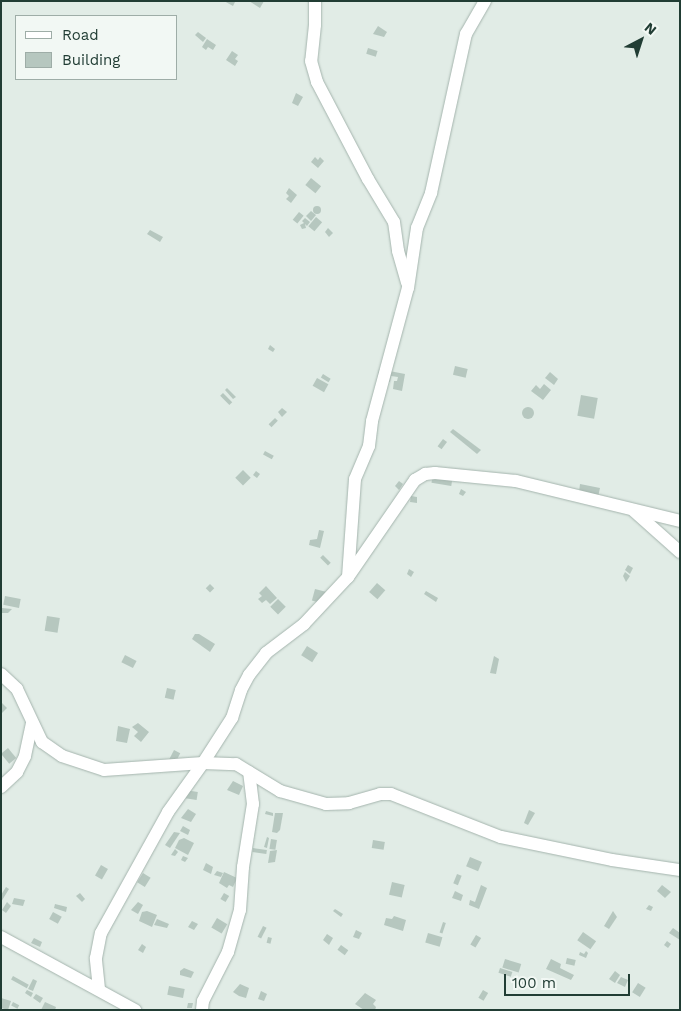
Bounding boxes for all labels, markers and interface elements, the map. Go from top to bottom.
legend [15,15,178,80]
north arrow [616,15,666,65]
text: N [642,19,660,38]
text: Road [62,26,99,44]
text: Building [62,51,120,69]
scale bar [506,964,632,996]
text: 100 m [512,974,556,992]

